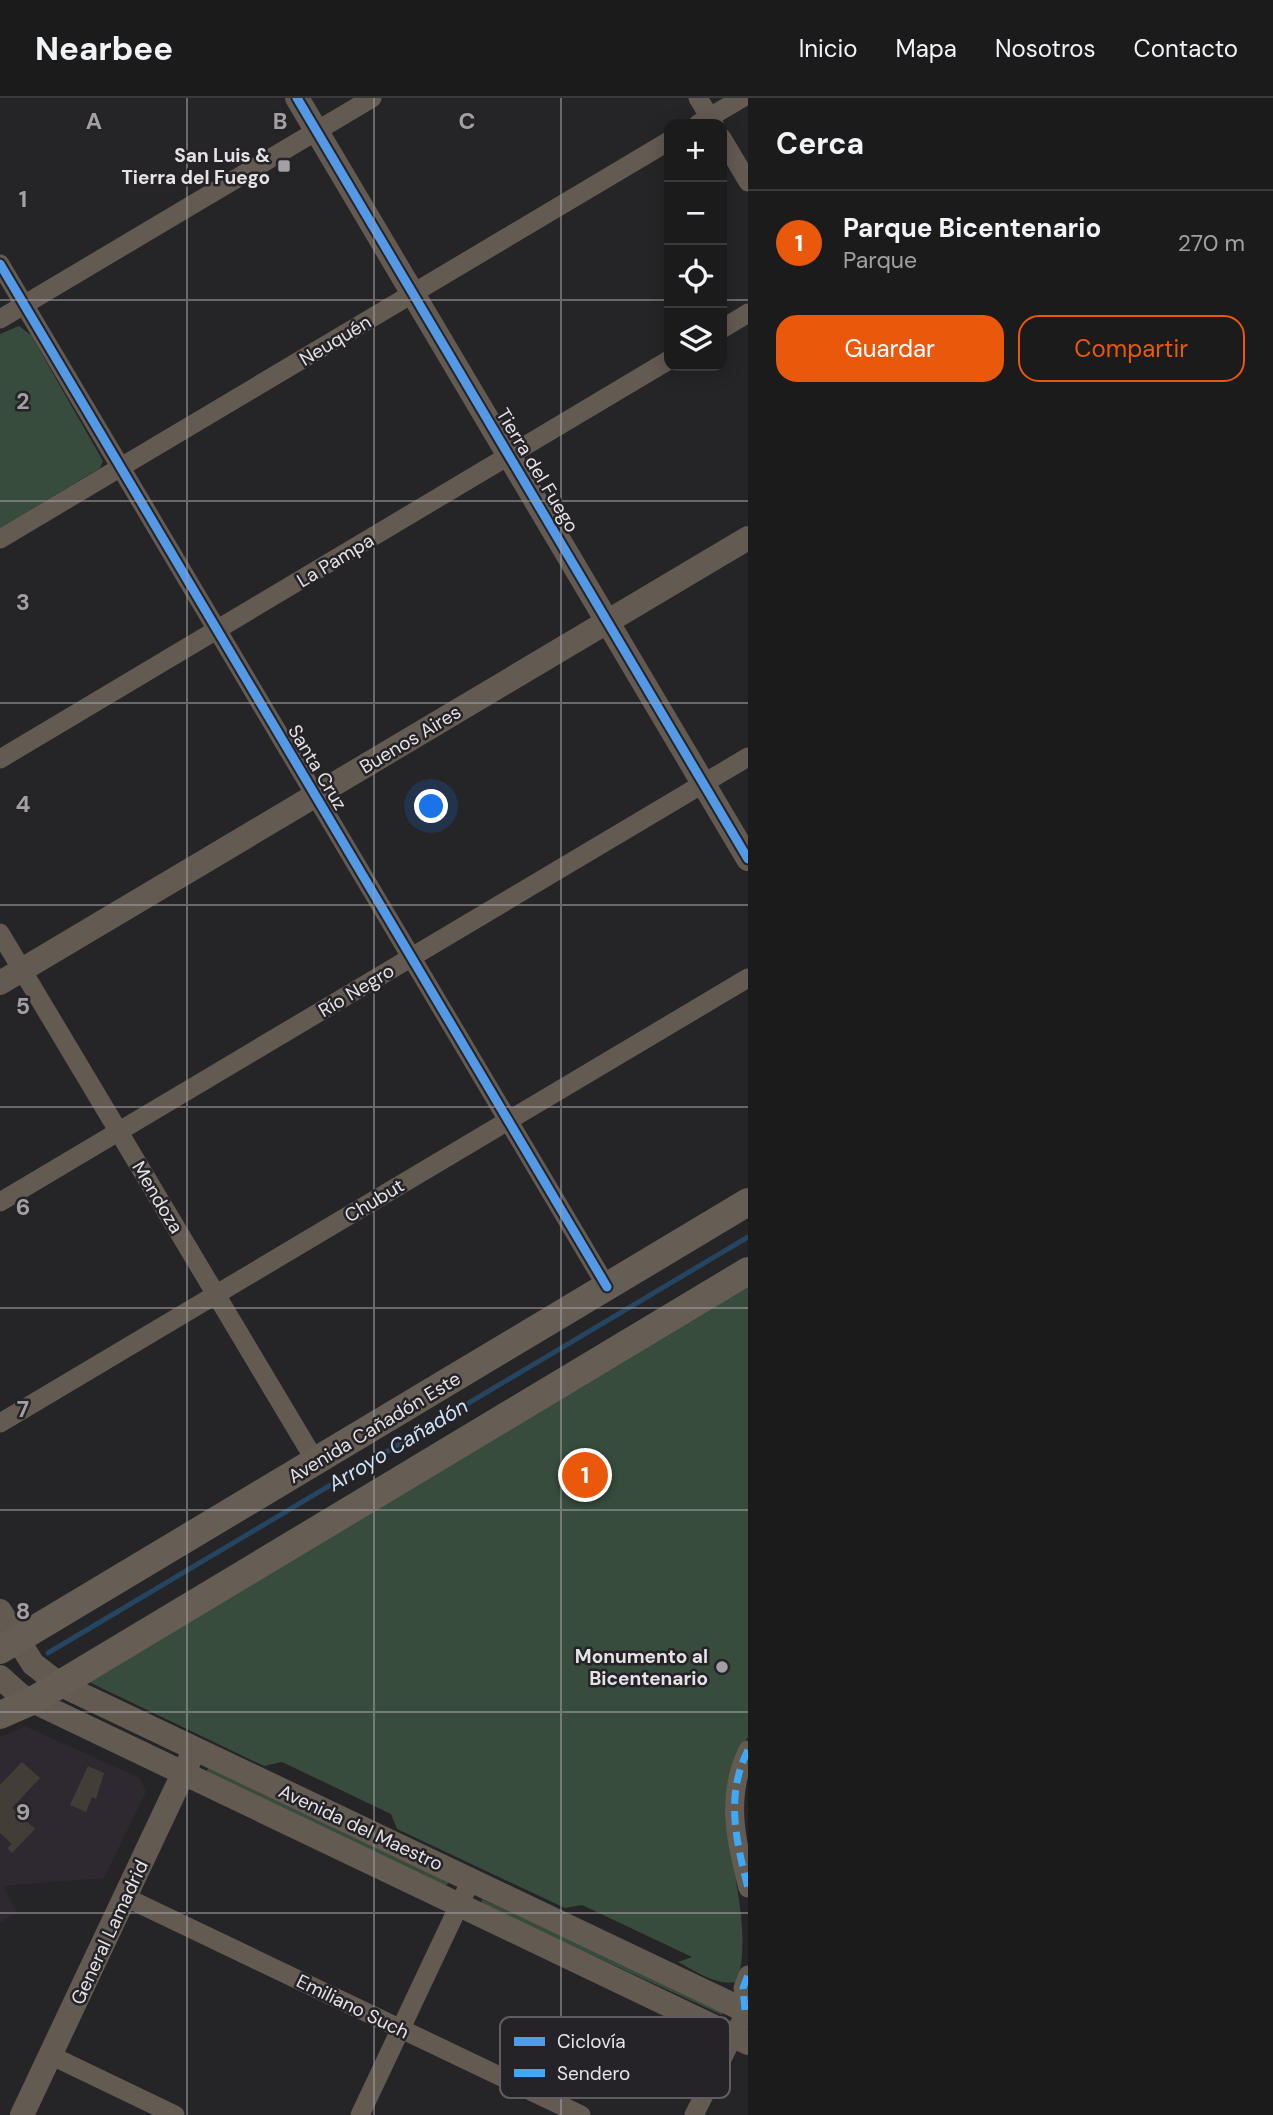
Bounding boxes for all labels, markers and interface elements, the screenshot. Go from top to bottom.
text: Nearbee [35,27,173,70]
text: Inicio [799,33,858,64]
text: Mapa [896,33,957,64]
text: Nosotros [995,33,1096,64]
text: Contacto [1134,33,1238,64]
text: A [86,106,102,136]
text: B [273,106,287,136]
text: C [459,106,475,136]
map controls [664,119,727,371]
button: + [664,119,727,182]
text: Cerca [776,124,864,163]
place label: San Luis & Tierra del Fuego [121,143,270,190]
marker: San Luis & Tierra del Fuego [276,158,292,174]
button: − [664,182,727,245]
text: 1 [19,184,27,214]
text: Parque Bicentenario [843,211,1101,245]
text: 1 [795,228,803,258]
text: 270 m [1178,228,1245,258]
button: locate [664,245,727,308]
text: Parque [843,245,917,275]
button: layers [664,308,727,371]
street label: Neuquén [295,309,376,372]
button: Guardar [776,315,1004,382]
button: Compartir [1018,315,1245,382]
text: 2 [16,386,30,416]
street label: Tierra del Fuego [491,404,585,537]
street label: La Pampa [292,528,378,593]
text: 3 [16,587,30,617]
street label: Buenos Aires [355,699,466,780]
street label: Santa Cruz [282,720,353,815]
text: 4 [16,789,31,819]
your location [414,789,448,823]
street label: Río Negro [314,958,399,1023]
text: 5 [16,991,30,1021]
street label: Mendoza [126,1157,189,1238]
street label: Chubut [340,1173,409,1228]
text: 6 [16,1192,30,1222]
street label: Avenida Cañadón Este [283,1366,465,1489]
water label: Arroyo Cañadón [322,1392,473,1498]
text: 7 [17,1394,29,1424]
pin: 1 [562,1449,608,1501]
text: 8 [16,1596,30,1626]
place label: Monumento al Bicentenario [575,1644,708,1691]
marker: Monumento al Bicentenario [714,1659,730,1675]
street label: Avenida del Maestro [275,1778,447,1876]
text: 9 [16,1797,30,1827]
street label: General Lamadrid [65,1856,154,2008]
street label: Emiliano Such [292,1968,413,2044]
legend [500,2017,730,2098]
text: Ciclovía [557,2029,626,2054]
text: Sendero [557,2061,630,2086]

